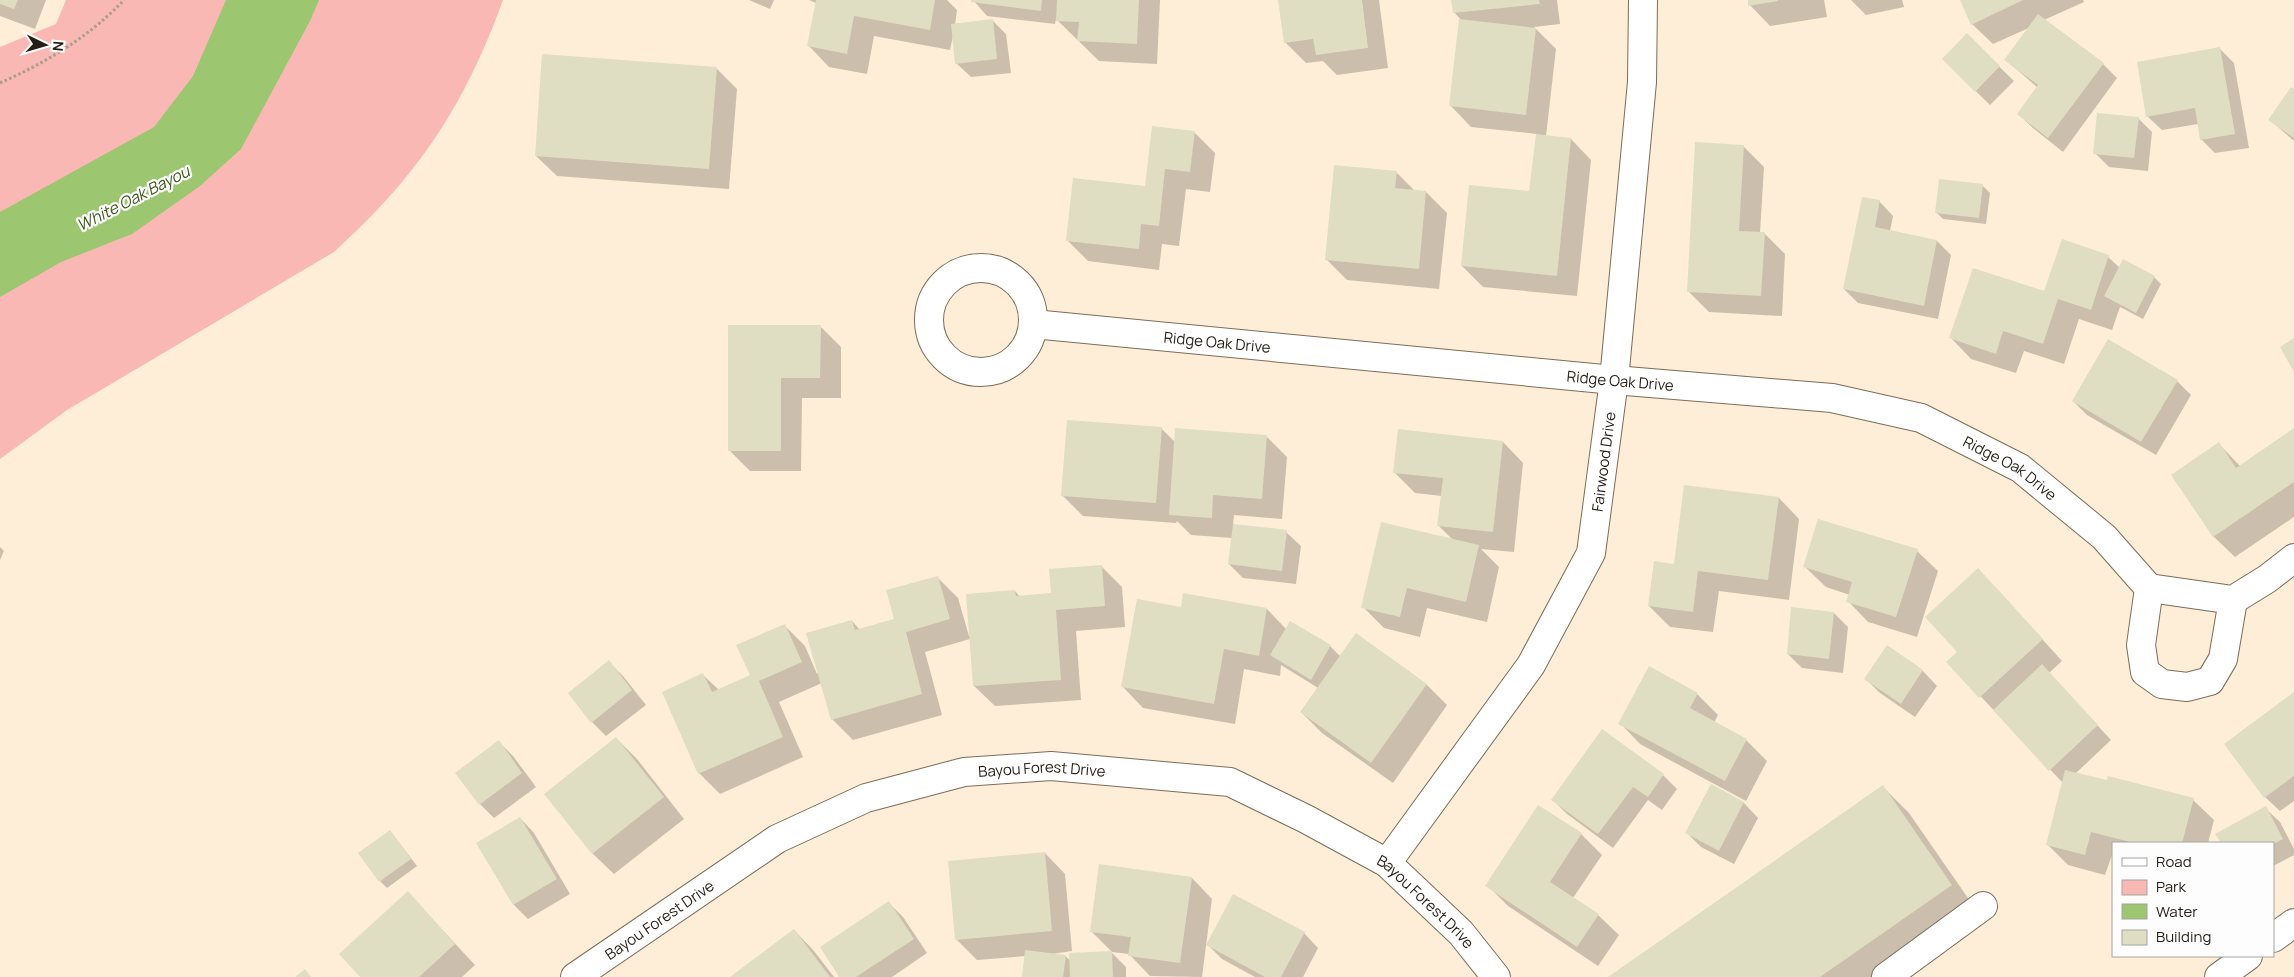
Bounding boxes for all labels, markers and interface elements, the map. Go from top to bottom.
north arrow [20,20,70,70]
text: N [49,40,68,52]
water label: White Oak Bayou [73,159,194,236]
street label: Ridge Oak Drive [1163,326,1272,357]
street label: Ridge Oak Drive [1566,365,1675,395]
street label: Fairwood Drive [1586,410,1620,513]
street label: Ridge Oak Drive [1960,431,2062,505]
street label: Bayou Forest Drive [977,755,1107,782]
legend [2112,842,2274,957]
street label: Bayou Forest Drive [1374,849,1480,953]
text: Road [2156,851,2192,872]
street label: Bayou Forest Drive [601,875,718,964]
text: Park [2156,876,2186,897]
text: Water [2156,901,2198,922]
text: Building [2156,926,2211,947]

